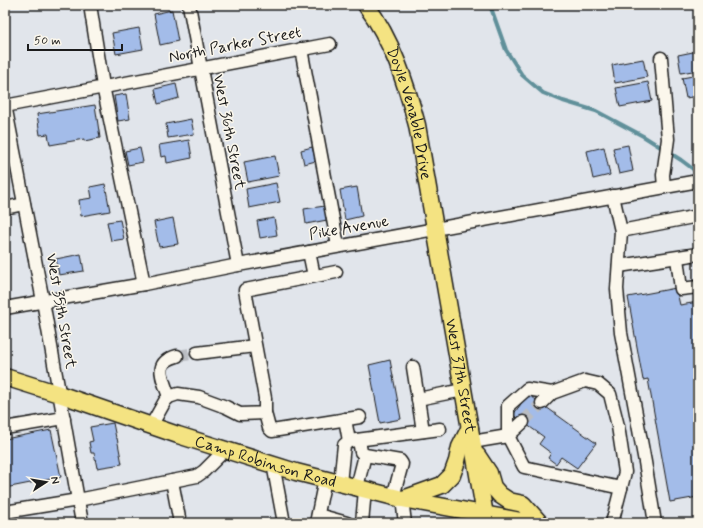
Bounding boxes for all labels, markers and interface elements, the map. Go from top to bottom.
street label: North Parker Street [167,22,303,68]
scale bar [28,26,122,52]
text: 50 m [34,33,61,49]
street label: Doyle Venable Drive [381,44,437,181]
street label: West 36th Street [208,73,251,192]
street label: Pike Avenue [307,211,391,245]
street label: West 35th Street [41,252,82,371]
street label: West 37th Street [440,317,481,436]
street label: Camp Robinson Road [192,430,339,492]
north arrow [26,462,66,502]
text: N [47,475,62,485]

